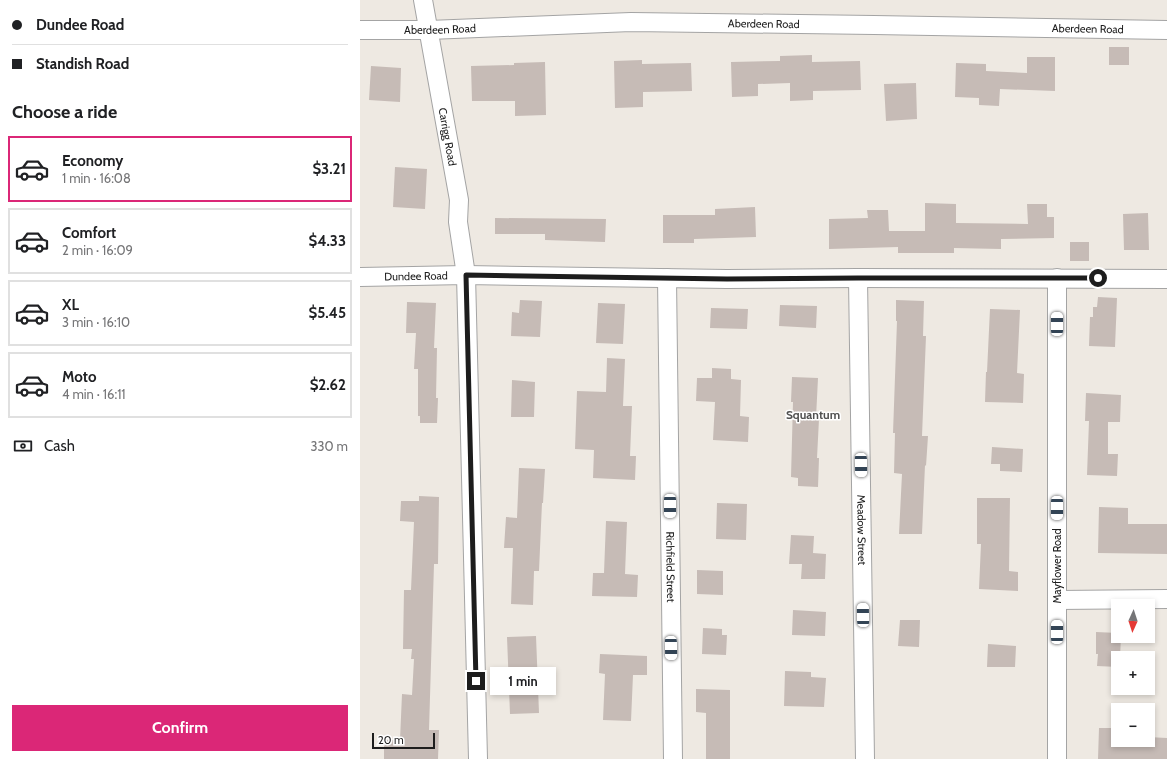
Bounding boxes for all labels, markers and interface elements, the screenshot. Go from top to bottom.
text: Dundee Road [36,16,124,34]
street label: Aberdeen Road [728,16,800,31]
street label: Aberdeen Road [404,21,476,37]
street label: Aberdeen Road [1052,21,1124,36]
text: Standish Road [36,55,129,73]
text: Choose a ride [12,101,117,123]
street label: Carrigg Road [436,107,460,167]
icon: car [14,151,50,187]
text: Economy [62,152,123,170]
text: $3.21 [312,160,346,178]
text: 1 min · 16:08 [62,170,131,186]
icon: car [14,223,50,259]
text: Comfort [62,224,116,242]
text: $4.33 [308,232,346,250]
text: 2 min · 16:09 [62,242,133,258]
street label: Dundee Road [384,268,448,284]
route start [1089,269,1107,287]
icon: car [14,295,50,331]
text: XL [62,296,79,314]
text: $5.45 [309,304,346,322]
car [1051,312,1063,336]
text: 3 min · 16:10 [62,314,130,330]
icon: car [14,367,50,403]
text: Moto [62,368,96,386]
text: $2.62 [310,376,346,394]
text: 4 min · 16:11 [62,386,126,402]
district label: Squantum [786,407,840,422]
icon: cash [12,435,34,457]
text: Cash [44,437,75,455]
text: 330 m [311,438,348,454]
car [855,453,867,477]
car [664,494,676,518]
street label: Meadow Street [854,495,869,566]
car [1051,496,1063,520]
street label: Mayflower Road [1050,528,1064,604]
street label: Richfield Street [663,531,678,603]
north arrow [1111,599,1155,643]
map controls [1111,599,1155,747]
car [857,603,869,627]
car [1051,620,1063,644]
car [665,636,677,660]
button: + [1111,651,1155,695]
callout: 1 min [490,667,556,695]
route end [467,672,485,690]
text: 1 min [508,673,538,689]
button: − [1111,703,1155,747]
button: Confirm [12,705,348,751]
scale bar [372,731,435,750]
text: 20 m [378,733,404,747]

